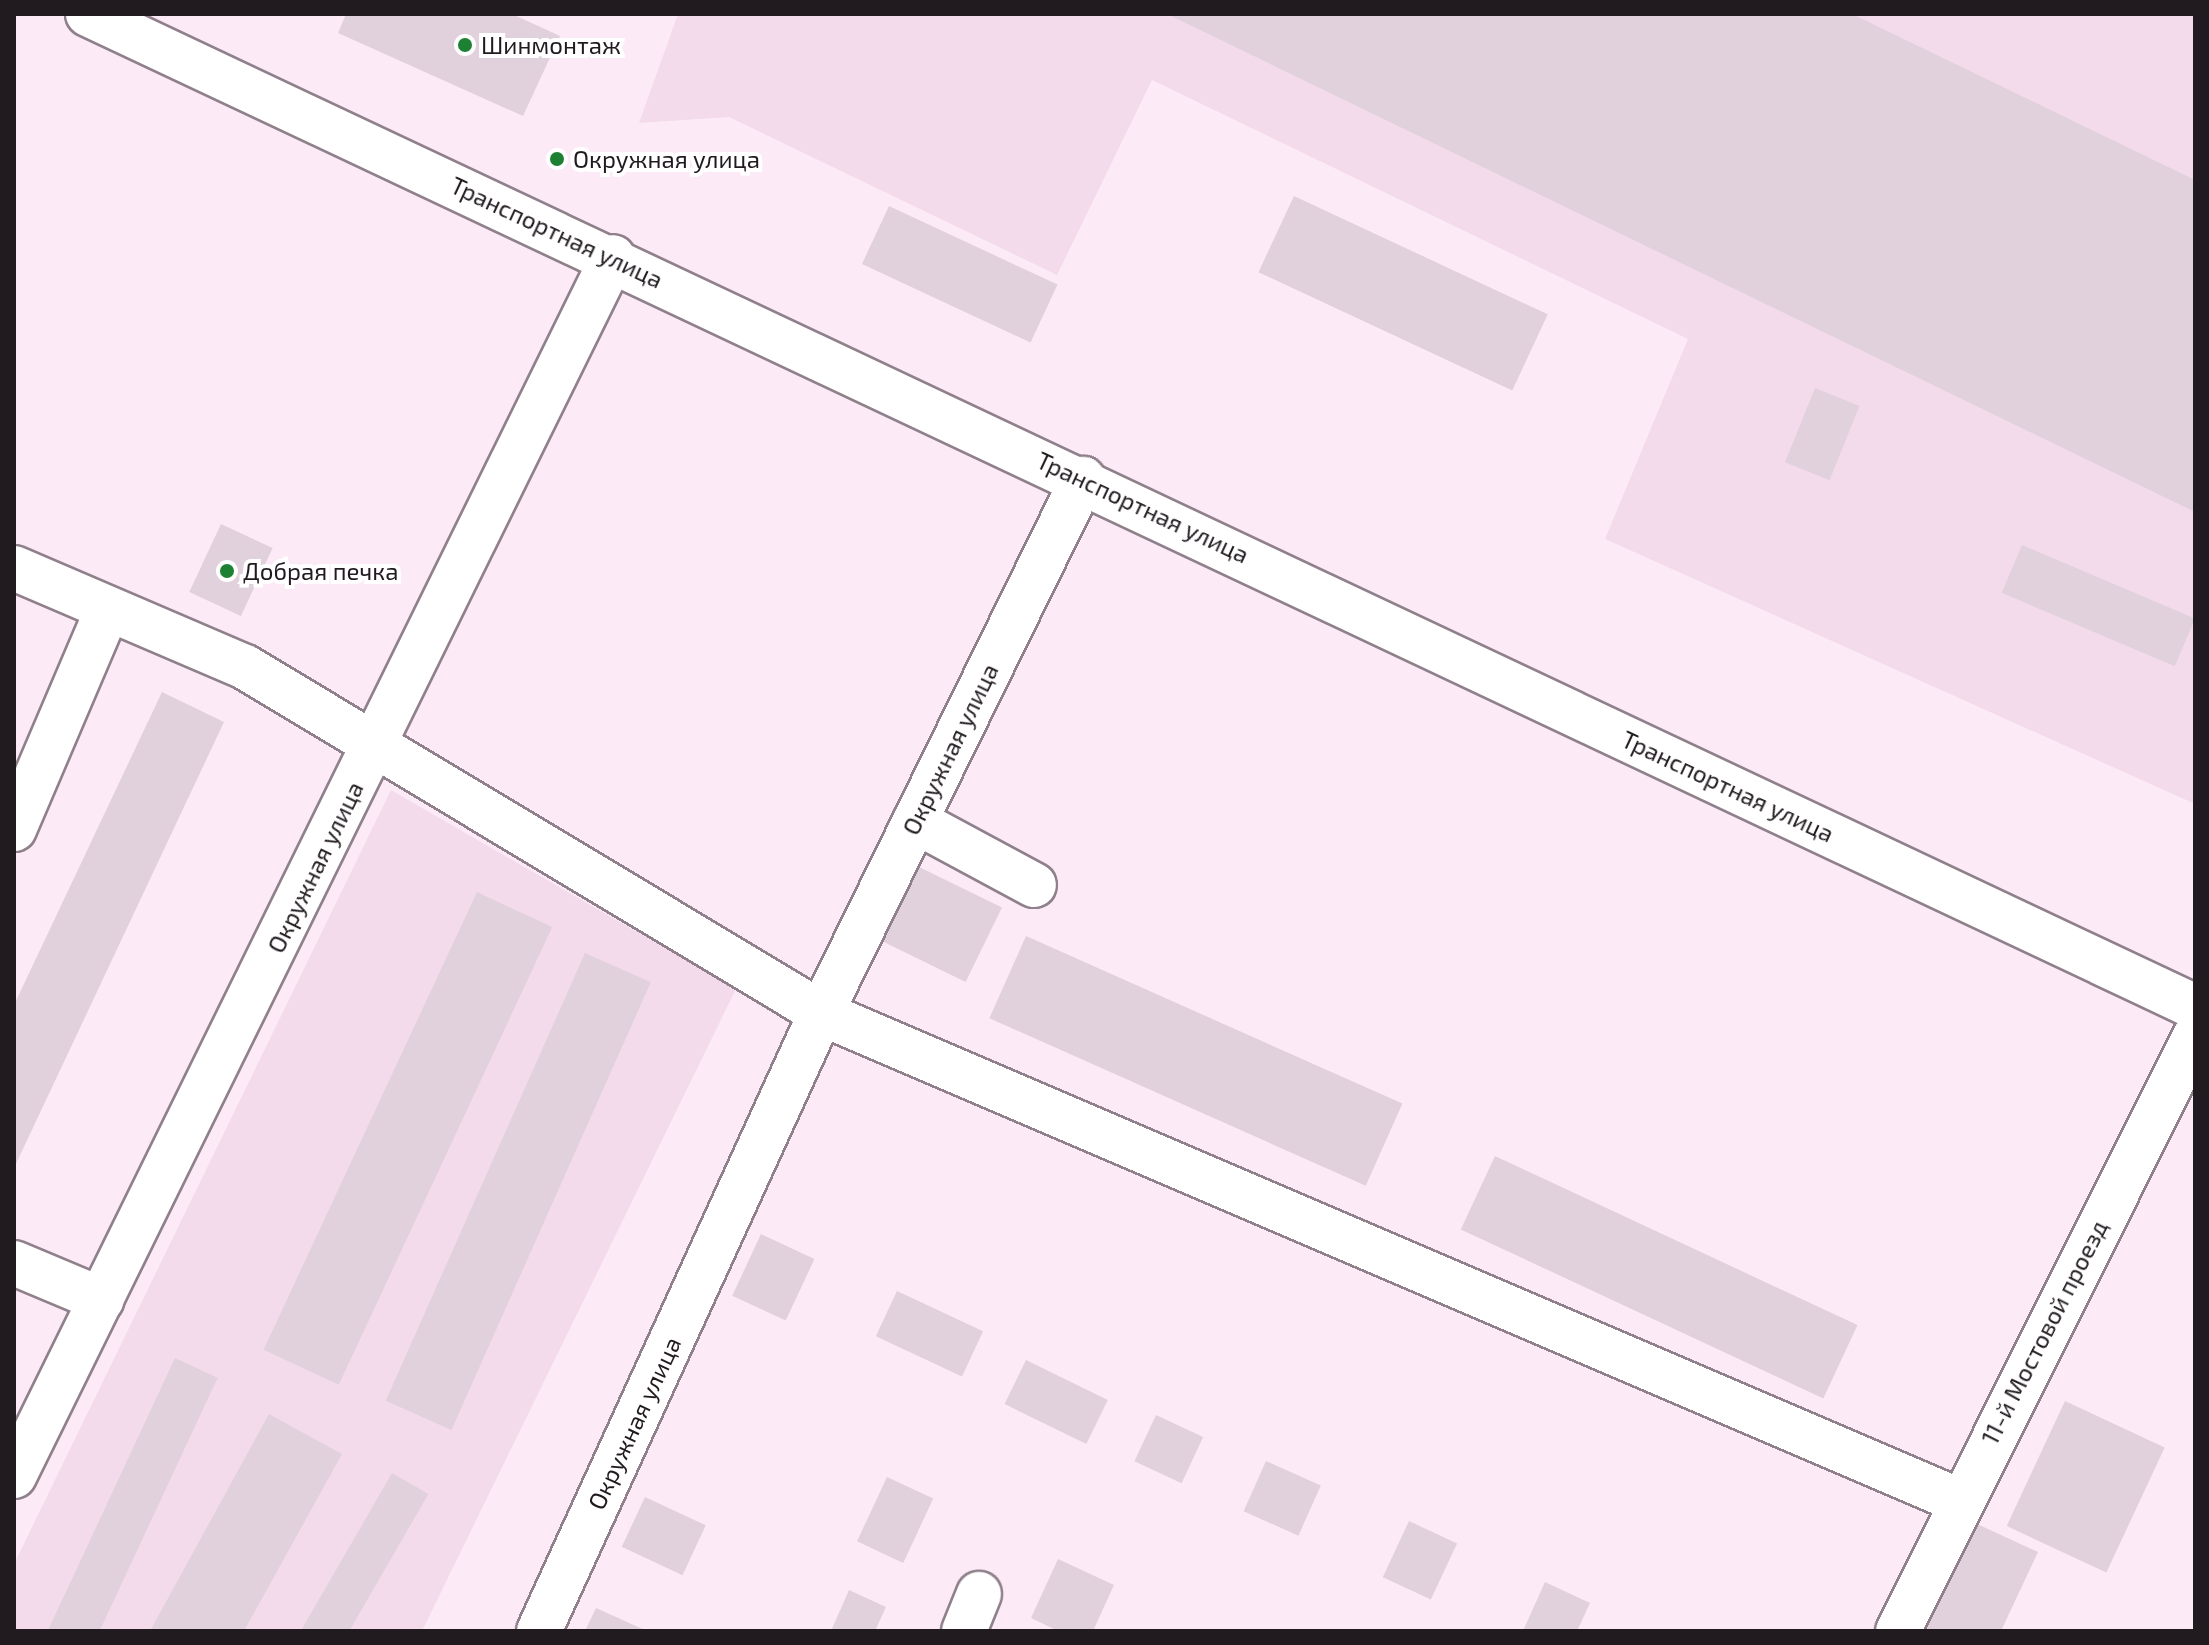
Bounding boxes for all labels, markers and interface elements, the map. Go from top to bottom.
place label: Шинмонтаж [481,31,621,59]
marker: Шинмонтаж [456,36,474,54]
place label: Окружная улица [573,145,760,173]
marker: Окружная улица [548,150,566,168]
street label: Транспортная улица [446,170,668,294]
street label: Транспортная улица [1032,445,1254,569]
place label: Добрая печка [243,557,398,585]
marker: Добрая печка [218,562,236,580]
street label: Окружная улица [896,659,1004,839]
street label: Транспортная улица [1617,724,1839,848]
street label: Окружная улица [261,777,369,957]
street label: 11-й Мостовой проезд [1975,1215,2113,1449]
street label: Окружная улица [581,1332,687,1514]

